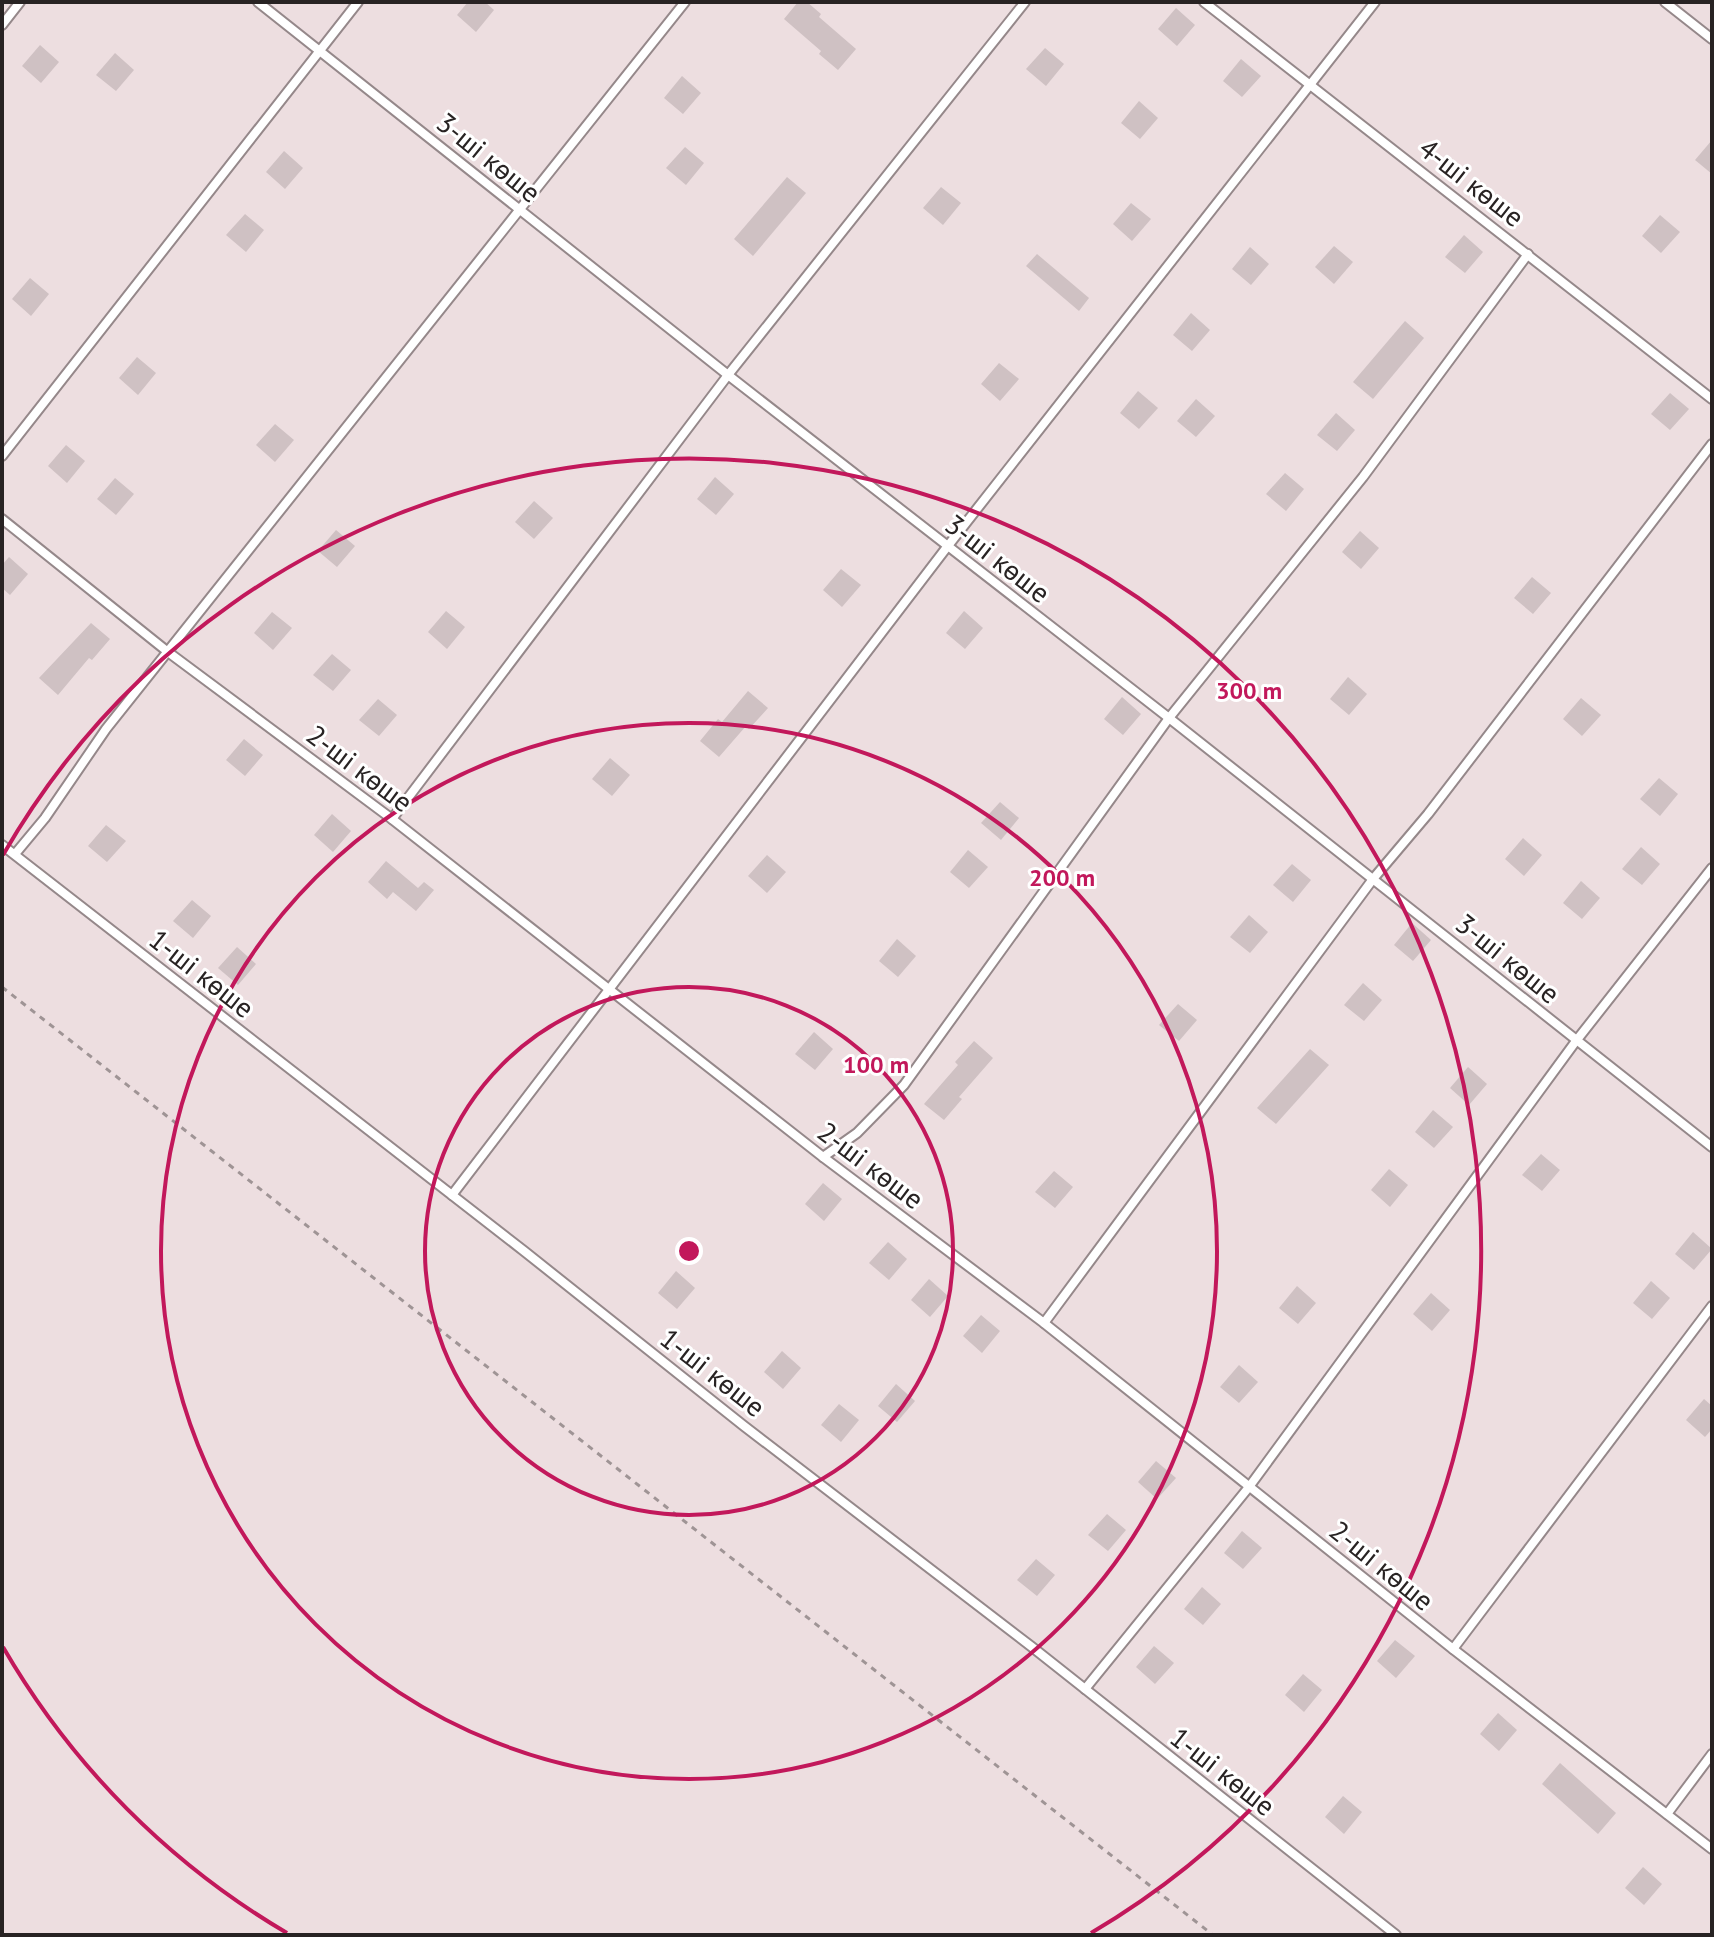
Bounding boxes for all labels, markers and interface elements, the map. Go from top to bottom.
street label: 3-ші көше [429,104,549,210]
street label: 4-ші көше [1412,129,1532,235]
street label: 3-ші көше [938,505,1058,611]
text: 300 m [1216,675,1282,706]
street label: 2-ші көше [299,716,421,820]
text: 200 m [1029,862,1095,893]
street label: 3-ші көше [1448,905,1568,1011]
street label: 1-ші көше [142,920,262,1026]
text: 100 m [843,1049,909,1080]
street label: 2-ші көше [810,1113,932,1217]
centre of rings [675,1237,703,1265]
street label: 1-ші көше [653,1319,773,1425]
street label: 2-ші көше [1322,1512,1442,1618]
street label: 1-ші көше [1163,1718,1283,1824]

